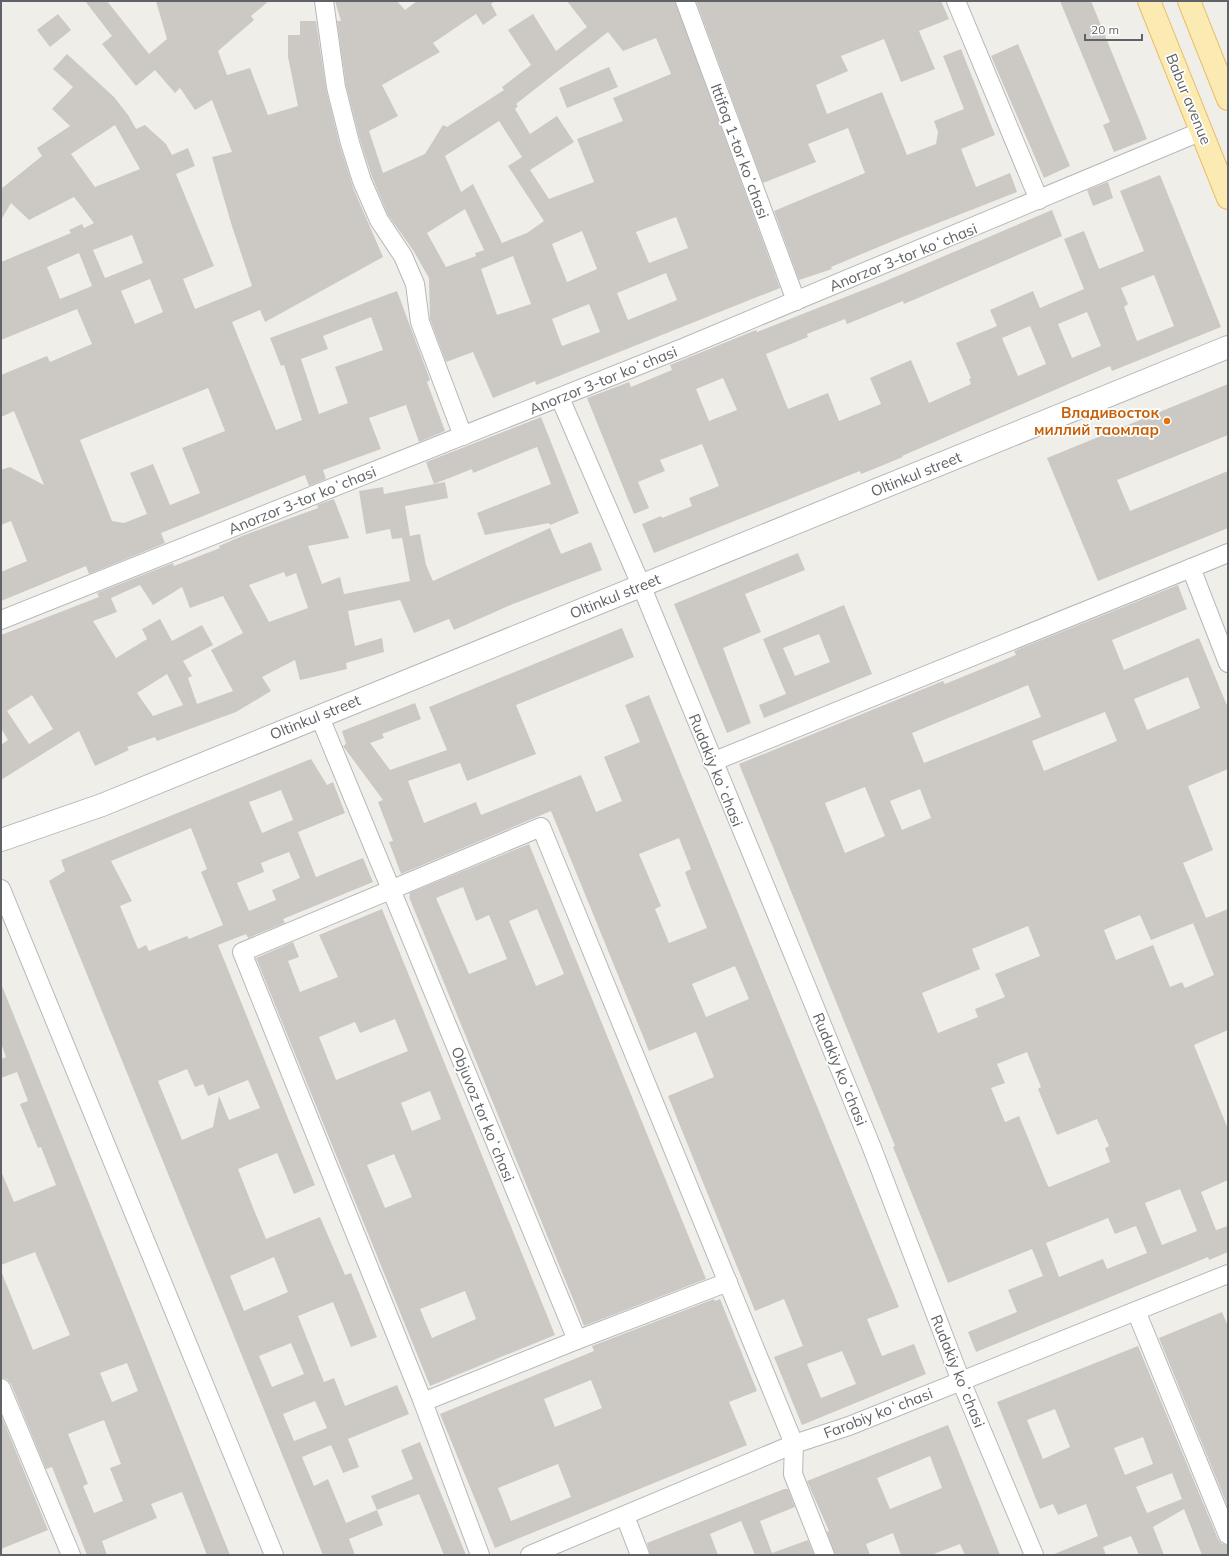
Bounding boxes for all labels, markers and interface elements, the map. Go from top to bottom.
scale bar [1085,16,1142,42]
text: 20 m [1091,22,1119,37]
street label: Babur avenue [1162,51,1216,147]
street label: Ittifoq 1-tor koʻchasi [707,81,773,221]
street label: Anorzor 3-tor koʻchasi [826,219,980,295]
street label: Anorzor 3-tor koʻchasi [526,342,680,418]
place label: Владивосток миллий таомлар [1034,403,1159,439]
marker: Владивосток миллий таомлар [1162,416,1172,426]
street label: Oltinkul street [868,447,964,501]
street label: Anorzor 3-tor koʻchasi [225,462,379,538]
street label: Oltinkul street [567,569,663,623]
street label: Oltinkul street [267,690,363,744]
street label: Rudakiy koʻchasi [685,711,747,829]
street label: Rudakiy koʻchasi [809,1010,871,1128]
street label: Objuvoz tor koʻchasi [447,1044,519,1184]
street label: Rudakiy koʻchasi [927,1312,989,1430]
street label: Farobiy koʻchasi [821,1383,935,1443]

